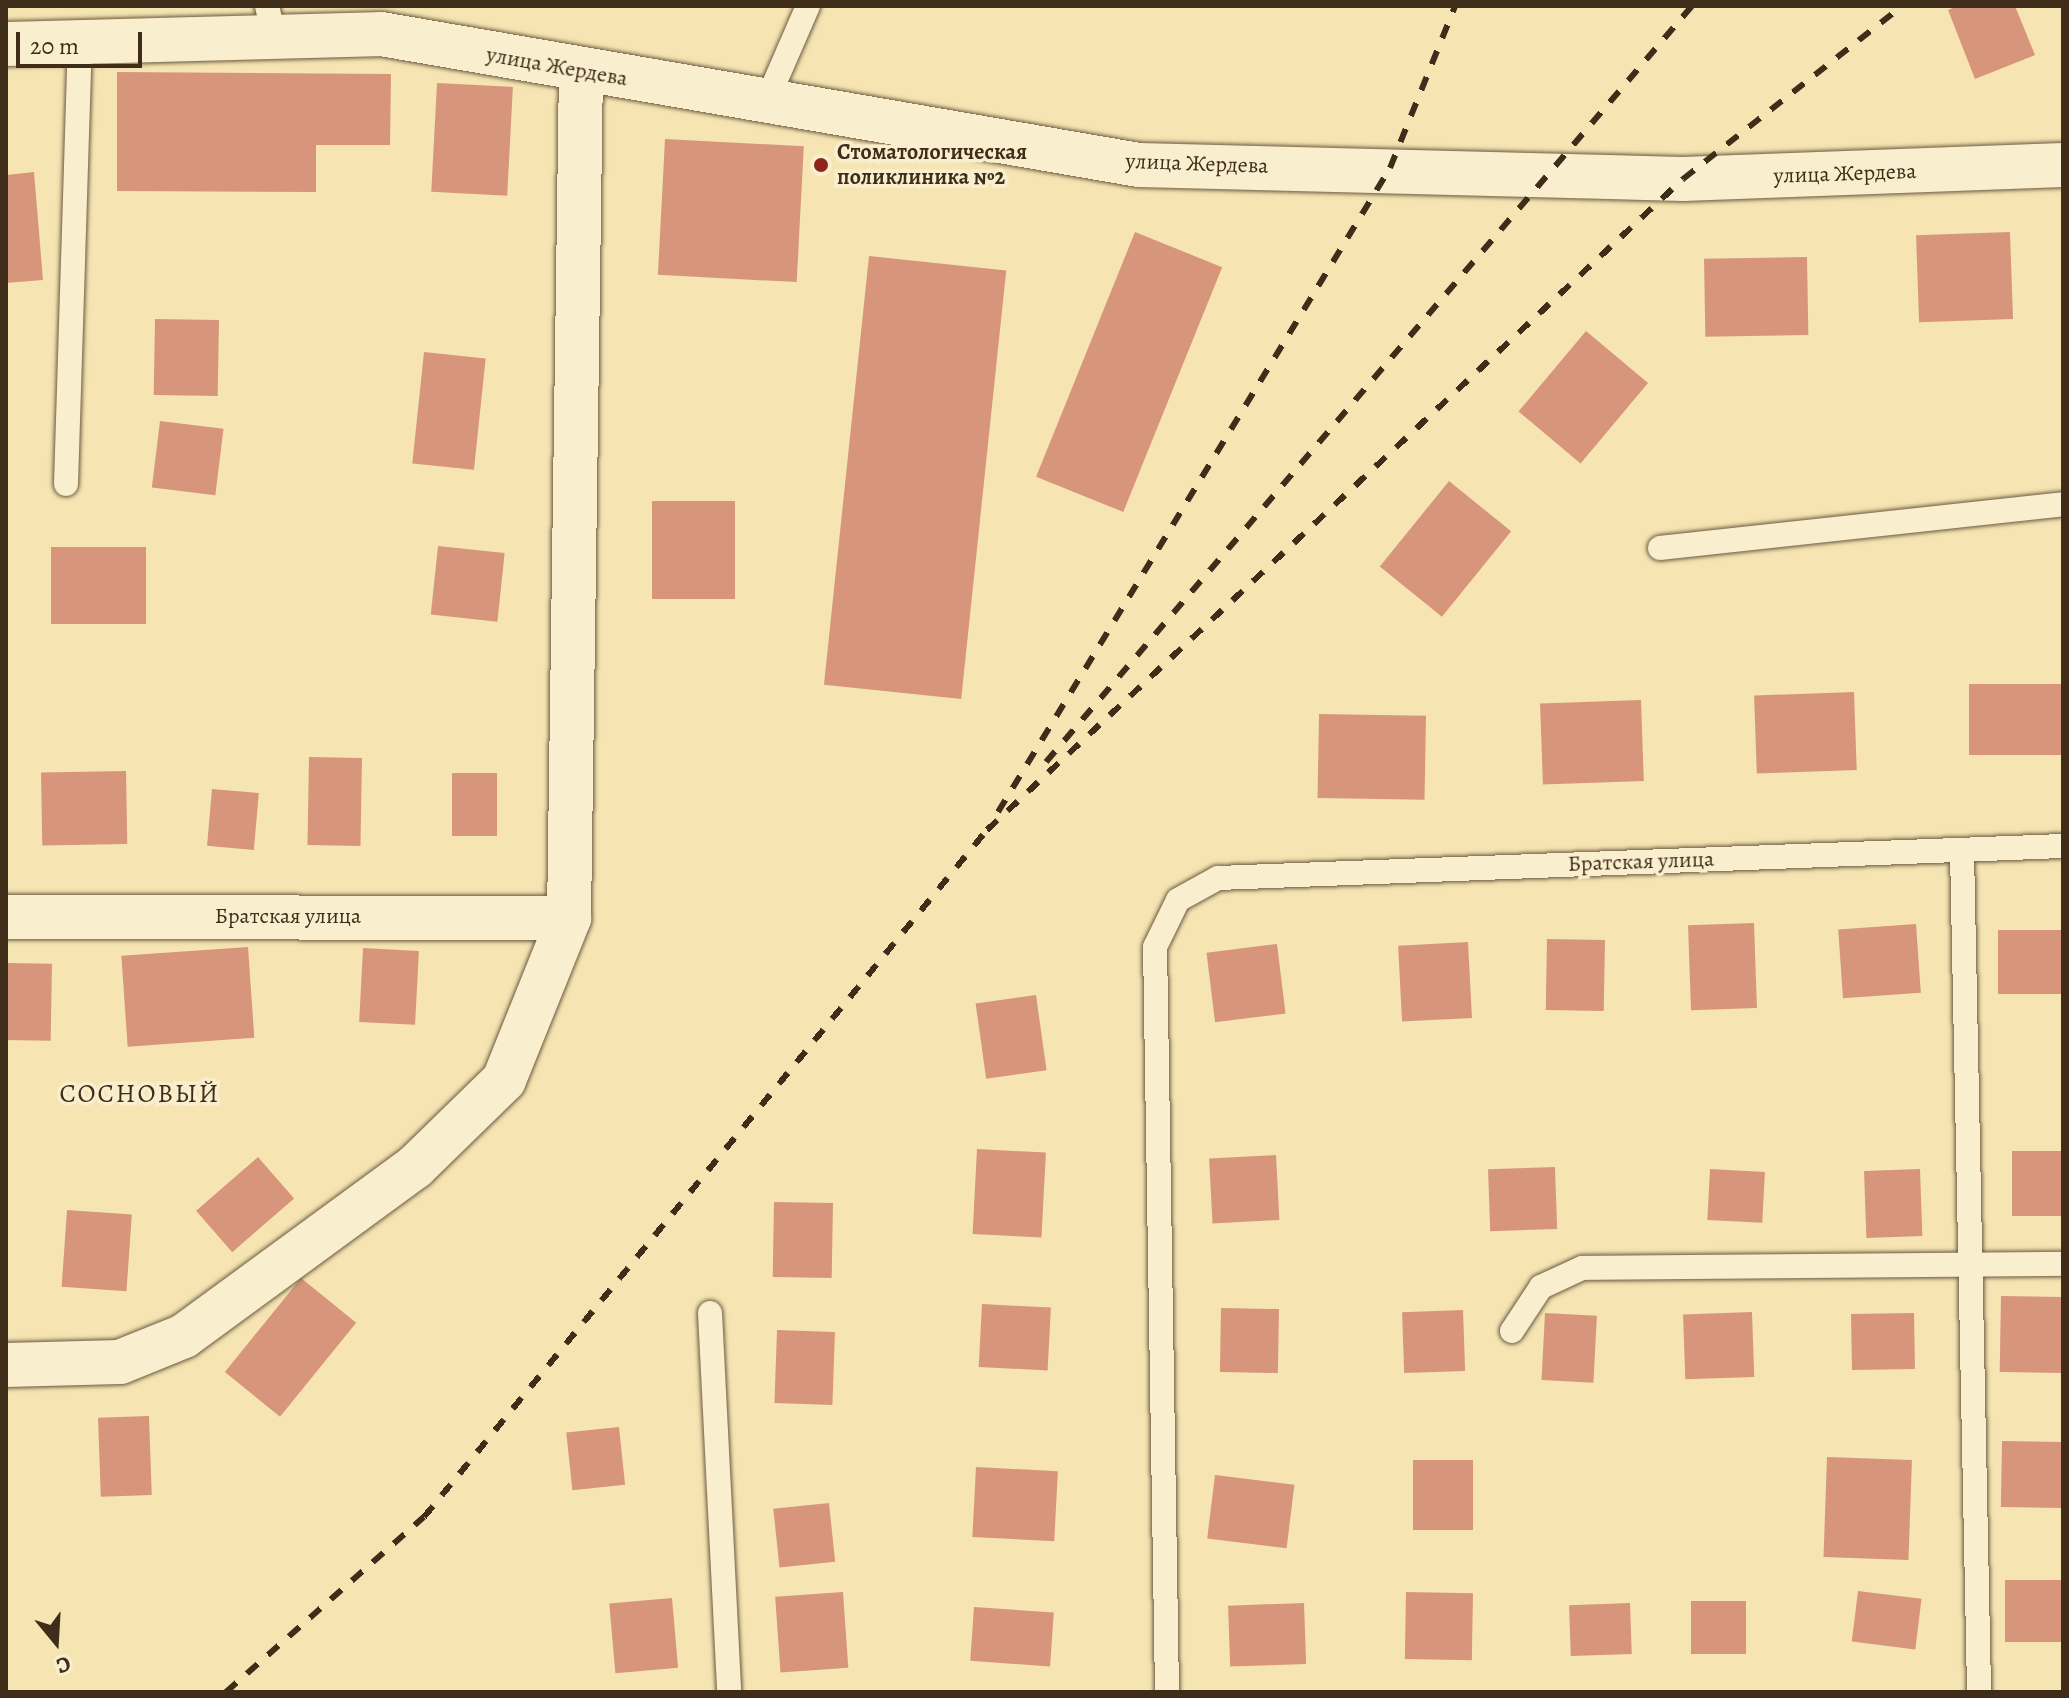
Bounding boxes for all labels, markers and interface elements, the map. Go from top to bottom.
scale bar [20,16,146,66]
text: 20 m [30,30,79,62]
street label: улица Жердева [484,42,630,92]
place label: Стоматологическая поликлиника №2 [837,139,1027,190]
street label: улица Жердева [1125,148,1269,180]
marker: Стоматологическая поликлиника №2 [812,156,830,174]
street label: улица Жердева [1773,158,1917,190]
street label: Братская улица [1567,846,1715,878]
street label: Братская улица [215,904,361,930]
district label: СОСНОВЫЙ [60,1078,220,1110]
north arrow [16,1602,96,1682]
text: С [52,1648,75,1681]

